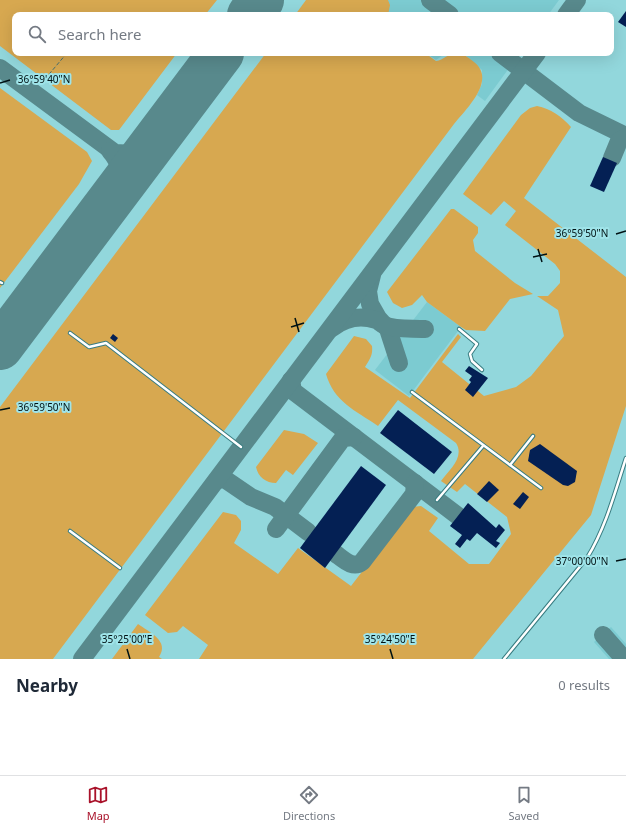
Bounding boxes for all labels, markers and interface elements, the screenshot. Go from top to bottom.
search box [12,12,614,56]
icon: search [26,23,48,45]
text: Search here [58,24,141,44]
text: 36°59'40"N [18,72,70,86]
text: 36°59'50"N [556,226,608,240]
text: 36°59'50"N [18,400,70,414]
text: 37°00'00"N [556,554,608,568]
text: 35°25'00"E [102,632,152,646]
text: 35°24'50"E [365,632,415,646]
text: Nearby [16,674,78,697]
text: 0 results [558,676,610,694]
tab: Map [87,784,110,823]
tab: Directions [283,784,335,823]
tab: Saved [509,784,539,823]

